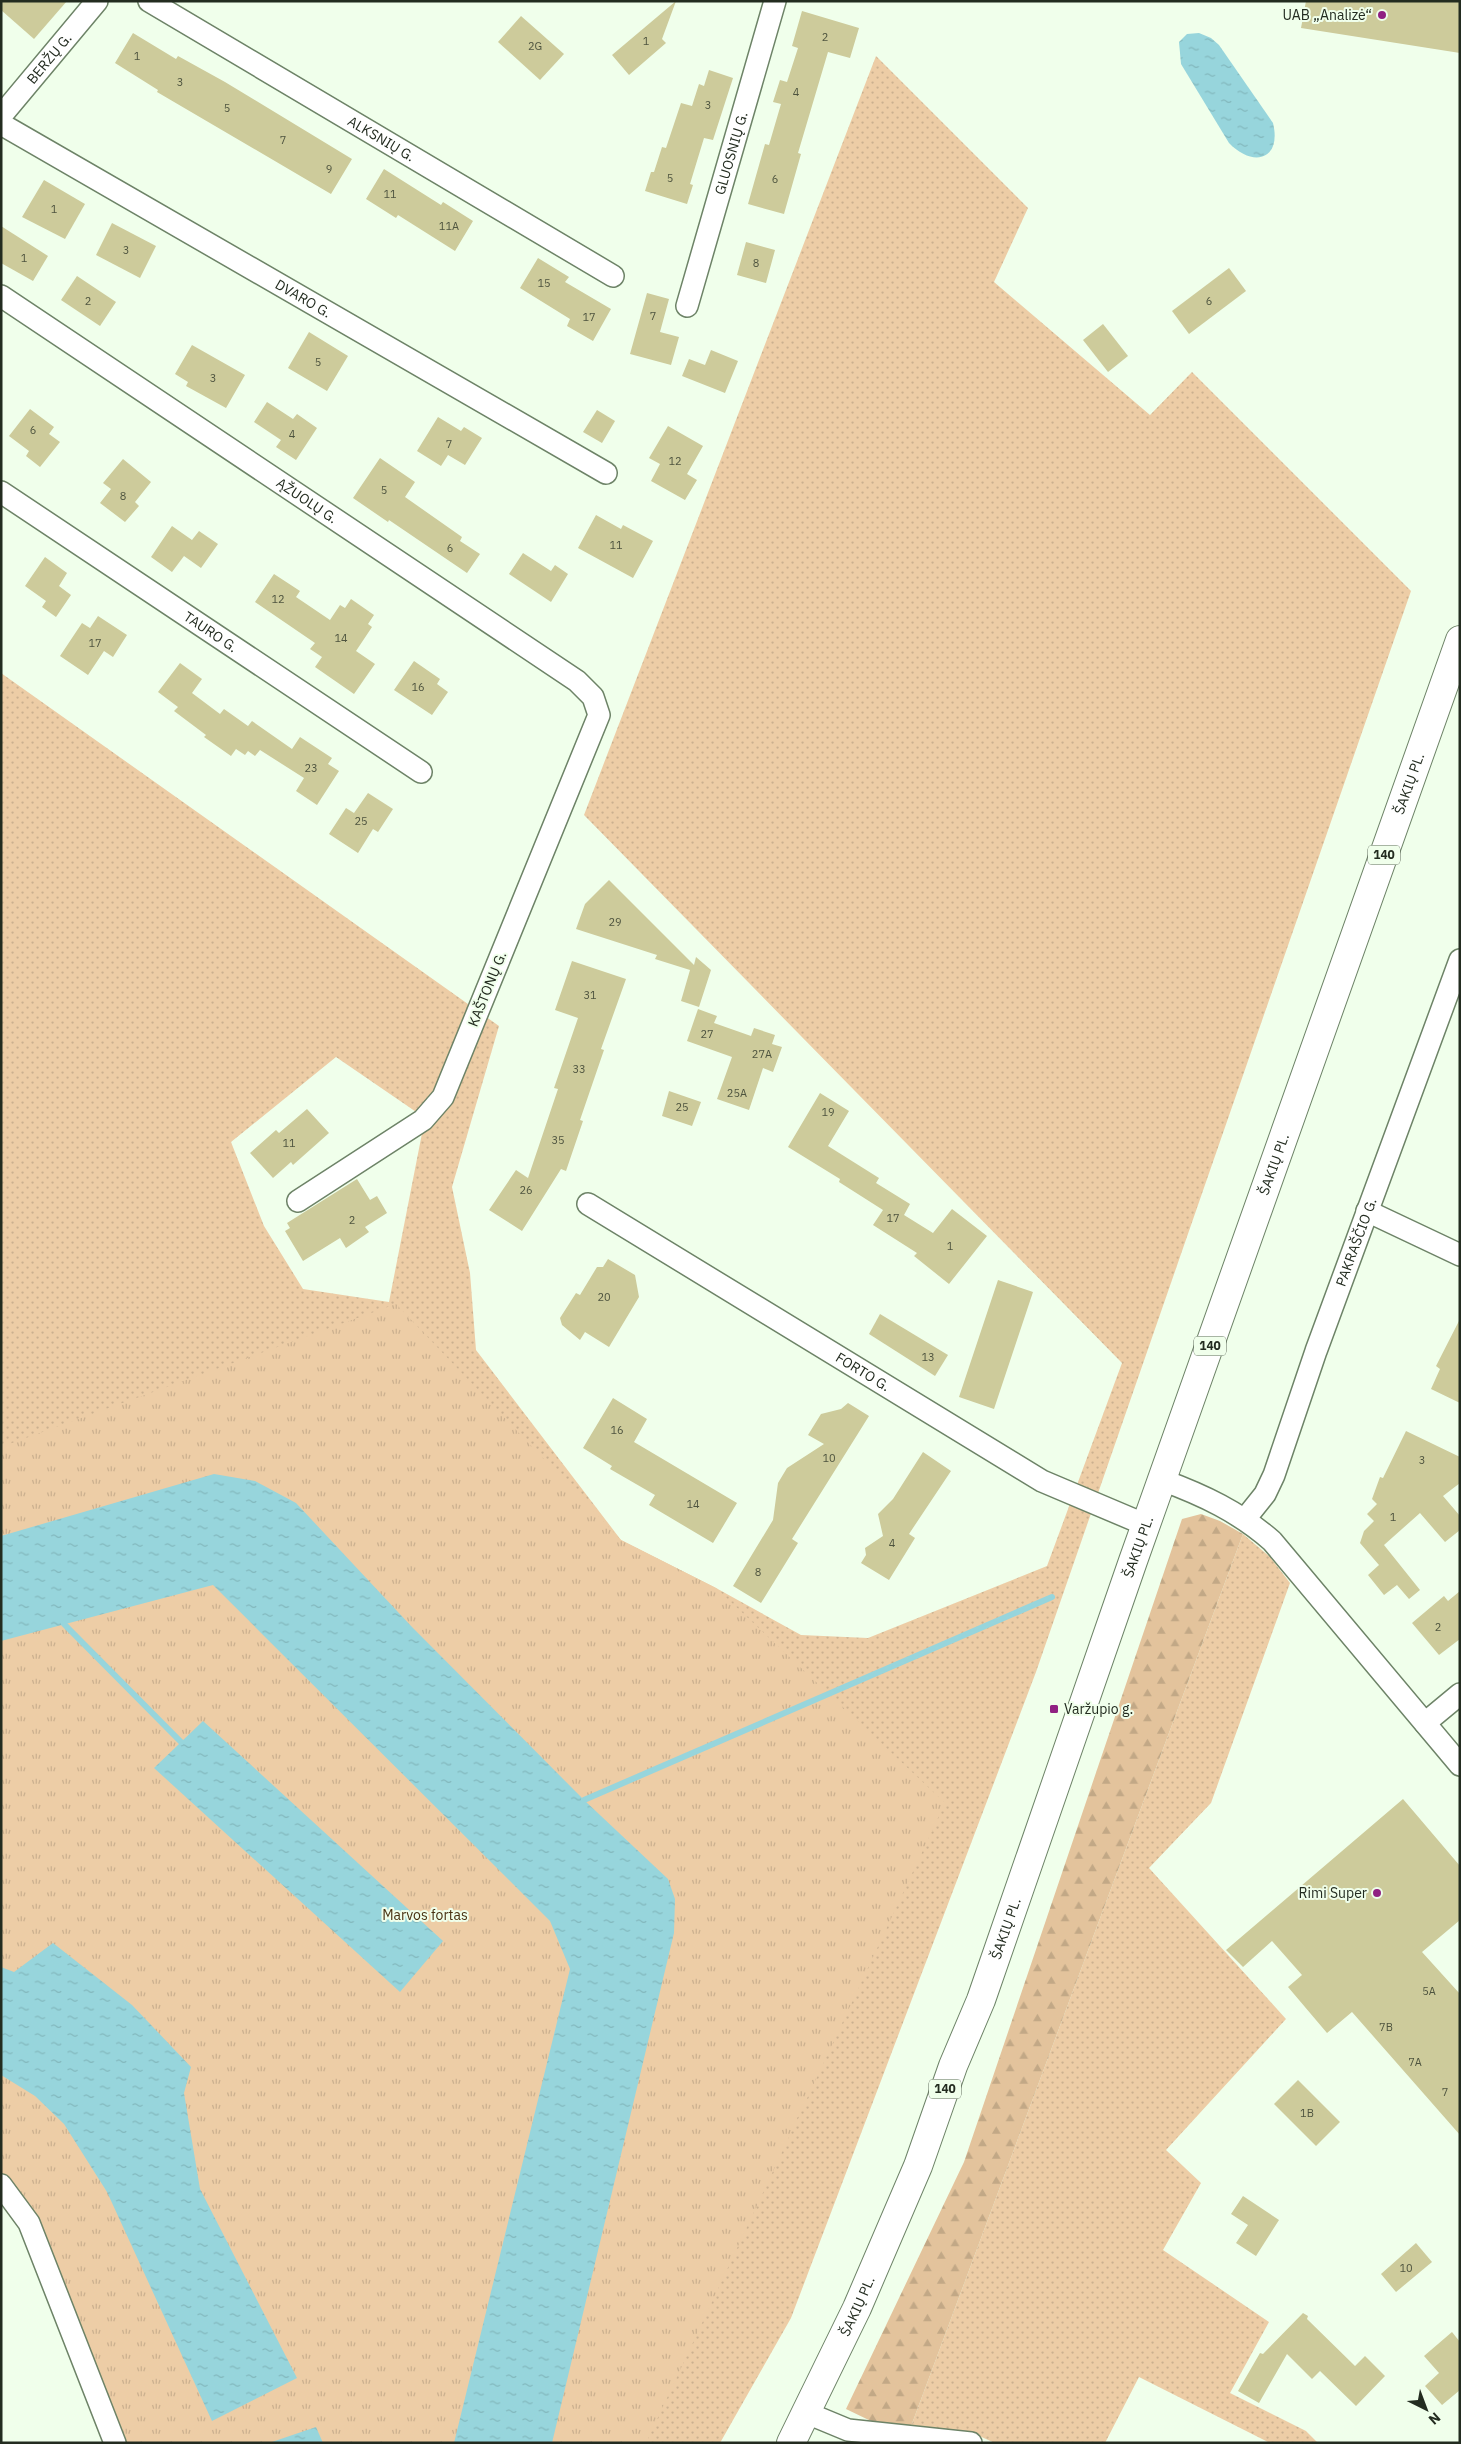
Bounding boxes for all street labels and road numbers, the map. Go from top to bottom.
street label: BERŽŲ G. [23,29,75,88]
street label: GLUOSNIŲ G. [711,110,752,197]
street label: ALKSNIŲ G. [344,112,418,165]
street label: DVARO G. [272,275,335,322]
street label: ĄŽUOLŲ G. [273,474,341,527]
street label: TAURO G. [180,607,241,656]
street label: ŠAKIŲ PL. [1389,750,1428,817]
road number: 140 [1368,846,1400,864]
street label: KAŠTONŲ G. [463,948,510,1029]
street label: ŠAKIŲ PL. [1254,1131,1293,1198]
street label: PAKRAŠČIO G. [1332,1195,1381,1289]
road number: 140 [1194,1336,1226,1355]
street label: FORTO G. [832,1348,893,1395]
street label: ŠAKIŲ PL. [1118,1514,1157,1580]
street label: ŠAKIŲ PL. [986,1895,1025,1962]
road number: 140 [929,2080,961,2098]
street label: ŠAKIŲ PL. [835,2273,879,2339]

